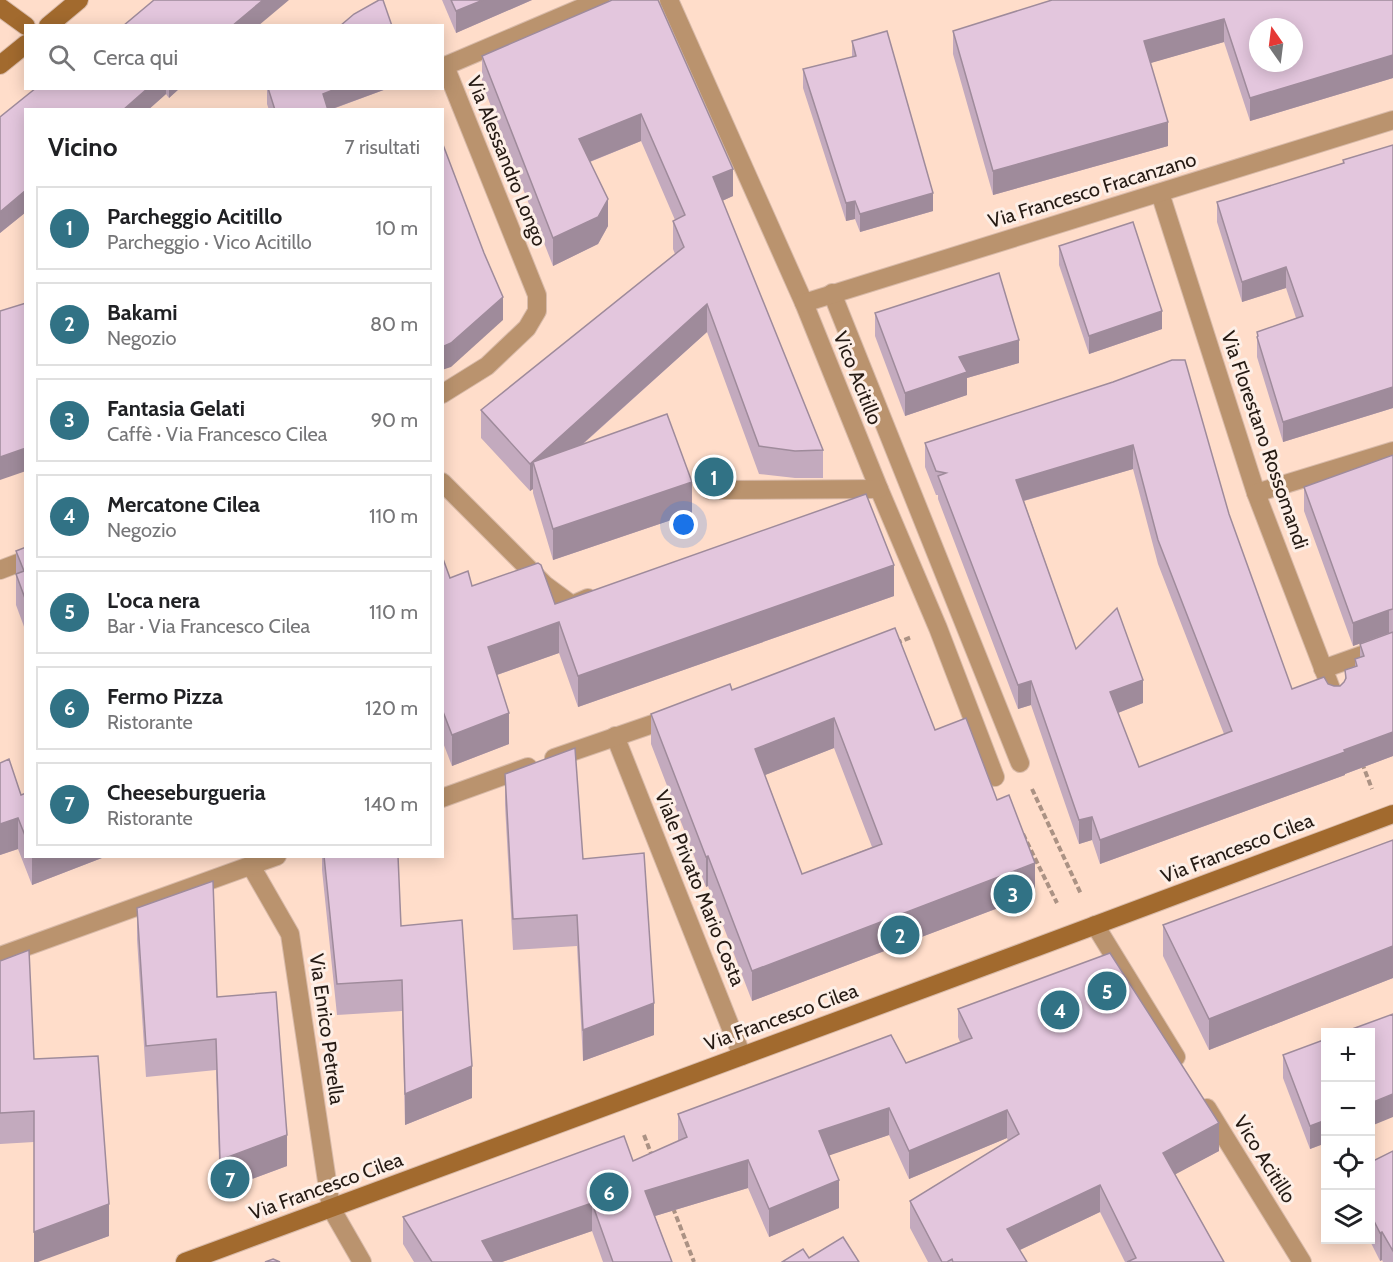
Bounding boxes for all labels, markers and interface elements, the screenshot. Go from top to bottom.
north arrow [1249,18,1303,72]
search box [24,24,444,90]
icon: search [45,41,78,74]
text: Cerca qui [93,44,178,71]
street label: Via Alessandro Longo [462,72,552,250]
text: Vicino [48,131,117,163]
text: 7 risultati [344,135,420,159]
street label: Via Francesco Fracanzano [985,147,1199,233]
text: Parcheggio Acitillo [107,203,282,230]
text: 1 [66,216,73,240]
text: 10 m [375,216,418,240]
text: Parcheggio · Vico Acitillo [107,230,312,254]
text: Bakami [107,299,178,326]
text: 2 [64,312,75,336]
text: 80 m [370,312,418,336]
text: Negozio [107,326,176,350]
street label: Vico Acitillo [828,328,888,428]
street label: Via Florestano Rossomandi [1216,328,1314,552]
text: Fantasia Gelati [107,395,245,422]
text: 3 [64,408,75,432]
text: 90 m [371,408,418,432]
text: Caffè · Via Francesco Cilea [107,422,327,446]
pin: 1 [694,454,734,500]
text: Mercatone Cilea [107,491,260,518]
text: 4 [63,504,76,528]
text: 110 m [369,504,418,528]
your location [669,510,698,539]
text: Negozio [107,518,176,542]
text: L'oca nera [107,587,200,614]
text: 5 [64,600,75,624]
text: 110 m [369,600,418,624]
text: Bar · Via Francesco Cilea [107,614,310,638]
text: Fermo Pizza [107,683,223,710]
text: 6 [64,696,75,720]
text: 120 m [365,696,418,720]
text: Ristorante [107,710,193,734]
text: Cheeseburgueria [107,779,266,806]
street label: Viale Privato Mario Costa [650,787,750,990]
text: 7 [64,792,75,816]
text: 140 m [364,792,418,816]
text: Ristorante [107,806,193,830]
street label: Via Francesco Cilea [1157,808,1317,888]
pin: 3 [994,872,1032,916]
pin: 2 [880,912,920,958]
street label: Via Enrico Petrella [305,952,350,1106]
pin: 5 [1088,968,1126,1014]
street label: Via Francesco Cilea [701,978,861,1056]
pin: 4 [1040,988,1080,1032]
map controls [1321,1028,1375,1244]
button: + [1321,1028,1375,1082]
button: − [1321,1082,1375,1136]
street label: Vico Acitillo [1229,1111,1301,1207]
button: locate [1321,1136,1375,1190]
street label: Via Francesco Cilea [246,1147,406,1225]
pin: 7 [210,1156,250,1202]
pin: 6 [590,1170,628,1214]
button: layers [1321,1190,1375,1244]

